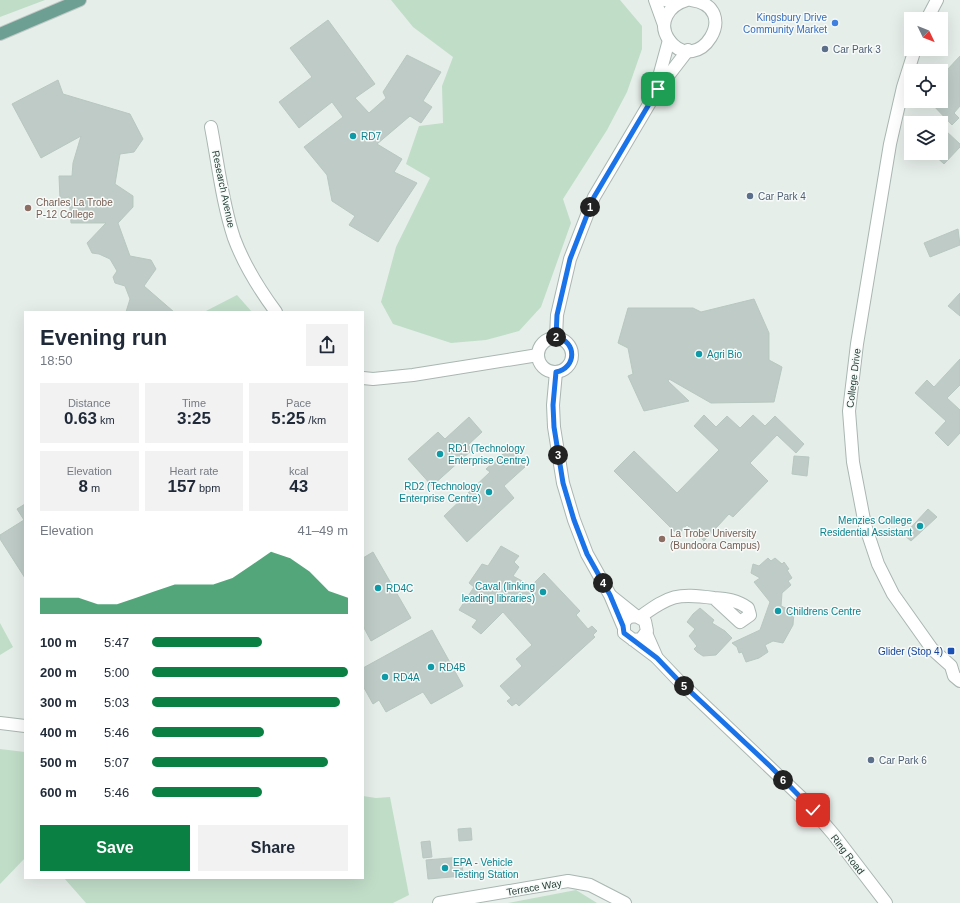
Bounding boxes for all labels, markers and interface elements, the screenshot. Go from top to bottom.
place label: Kingsbury Drive Community Market [743,12,827,35]
north arrow [904,12,948,56]
map controls [904,12,948,160]
marker: Kingsbury Drive Community Market [830,18,840,28]
marker: Car Park 3 [820,44,830,54]
place label: Car Park 3 [833,44,881,55]
button: locate [904,64,948,108]
pin [641,72,675,106]
icon: arrive [647,78,669,100]
button: layers [904,116,948,160]
marker: RD7 [348,131,358,141]
place label: RD7 [361,131,381,142]
street label: Research Avenue [210,149,237,229]
marker: Car Park 4 [745,191,755,201]
place label: Car Park 4 [758,191,806,202]
place label: Charles La Trobe P-12 College [36,197,113,220]
pin: 1 [580,197,600,217]
text: 1 [587,201,593,213]
marker: Charles La Trobe P-12 College [23,203,33,213]
button: share [306,324,348,366]
text: Evening run [40,325,167,350]
pin: 2 [546,327,566,347]
text: 2 [553,331,559,343]
street label: College Drive [844,347,863,409]
marker: Agri Bio [694,349,704,359]
place label: Agri Bio [707,349,742,360]
text: 18:50 [40,353,73,368]
text: Distance [68,397,111,409]
text: Time [182,397,206,409]
text: Pace [286,397,311,409]
text: 0.63 [64,409,97,428]
text: 3:25 [177,409,211,428]
text: 5:25 [271,409,305,428]
text: km [97,414,115,426]
text: /km [305,414,326,426]
place label: RD1 (Technology Enterprise Centre) [448,443,530,466]
pin: 3 [548,445,568,465]
marker: RD1 (Technology Enterprise Centre) [435,449,445,459]
text: 3 [555,449,561,461]
text: Elevation [67,465,112,477]
text: Heart rate [170,465,218,477]
text: kcal [289,465,308,477]
text: 8 [78,477,88,496]
text: 157 [168,477,196,496]
text: 43 [289,477,308,496]
place label: RD2 (Technology Enterprise Centre) [399,481,481,504]
text: m [88,482,100,494]
text: bpm [196,482,220,494]
marker: RD2 (Technology Enterprise Centre) [484,487,494,497]
place label: Menzies College Residential Assistant [820,515,912,538]
marker: Menzies College Residential Assistant [915,521,925,531]
text: Elevation [40,523,93,538]
text: 41–49 m [297,523,348,538]
place label: La Trobe University (Bundoora Campus) [670,528,760,551]
marker: La Trobe University (Bundoora Campus) [657,534,667,544]
pin: 4 [593,573,613,593]
text: 4 [600,577,606,589]
place label: Caval (linking leading libraries) [462,581,535,604]
marker: RD4C [373,583,383,593]
place label: RD4C [386,583,413,594]
marker: Caval (linking leading libraries) [538,587,548,597]
marker: Childrens Centre [773,606,783,616]
place label: Childrens Centre [786,606,861,617]
text: 100 m [40,635,77,650]
text: 5:47 [104,635,129,650]
place label: Glider (Stop 4) [878,646,943,657]
marker: Glider (Stop 4) [946,646,956,656]
marker: RD4B [426,662,436,672]
place label: RD4B [439,662,466,673]
text: 200 m [40,665,77,680]
text: 5:00 [104,665,129,680]
marker: RD4A [380,672,390,682]
place label: RD4A [393,672,420,683]
pin: 5 [674,676,694,696]
text: 5 [681,680,687,692]
text: 300 m [40,695,77,710]
text: 5:03 [104,695,129,710]
text: 400 m [40,725,77,740]
text: 5:46 [104,725,129,740]
text: 500 m [40,755,77,770]
text: 5:07 [104,755,129,770]
marker: Car Park 6 [866,755,876,765]
place label: Car Park 6 [879,755,927,766]
pin: 6 [773,770,793,790]
text: 6 [780,774,786,786]
text: 600 m [40,785,77,800]
text: 5:46 [104,785,129,800]
pin [796,793,830,827]
icon: check [802,799,824,821]
button: Save [40,825,190,871]
button: Share [198,825,348,871]
street label: Ring Road [829,832,866,876]
place label: EPA - Vehicle Testing Station [453,857,519,880]
marker: EPA - Vehicle Testing Station [440,863,450,873]
street label: Terrace Way [506,877,563,898]

